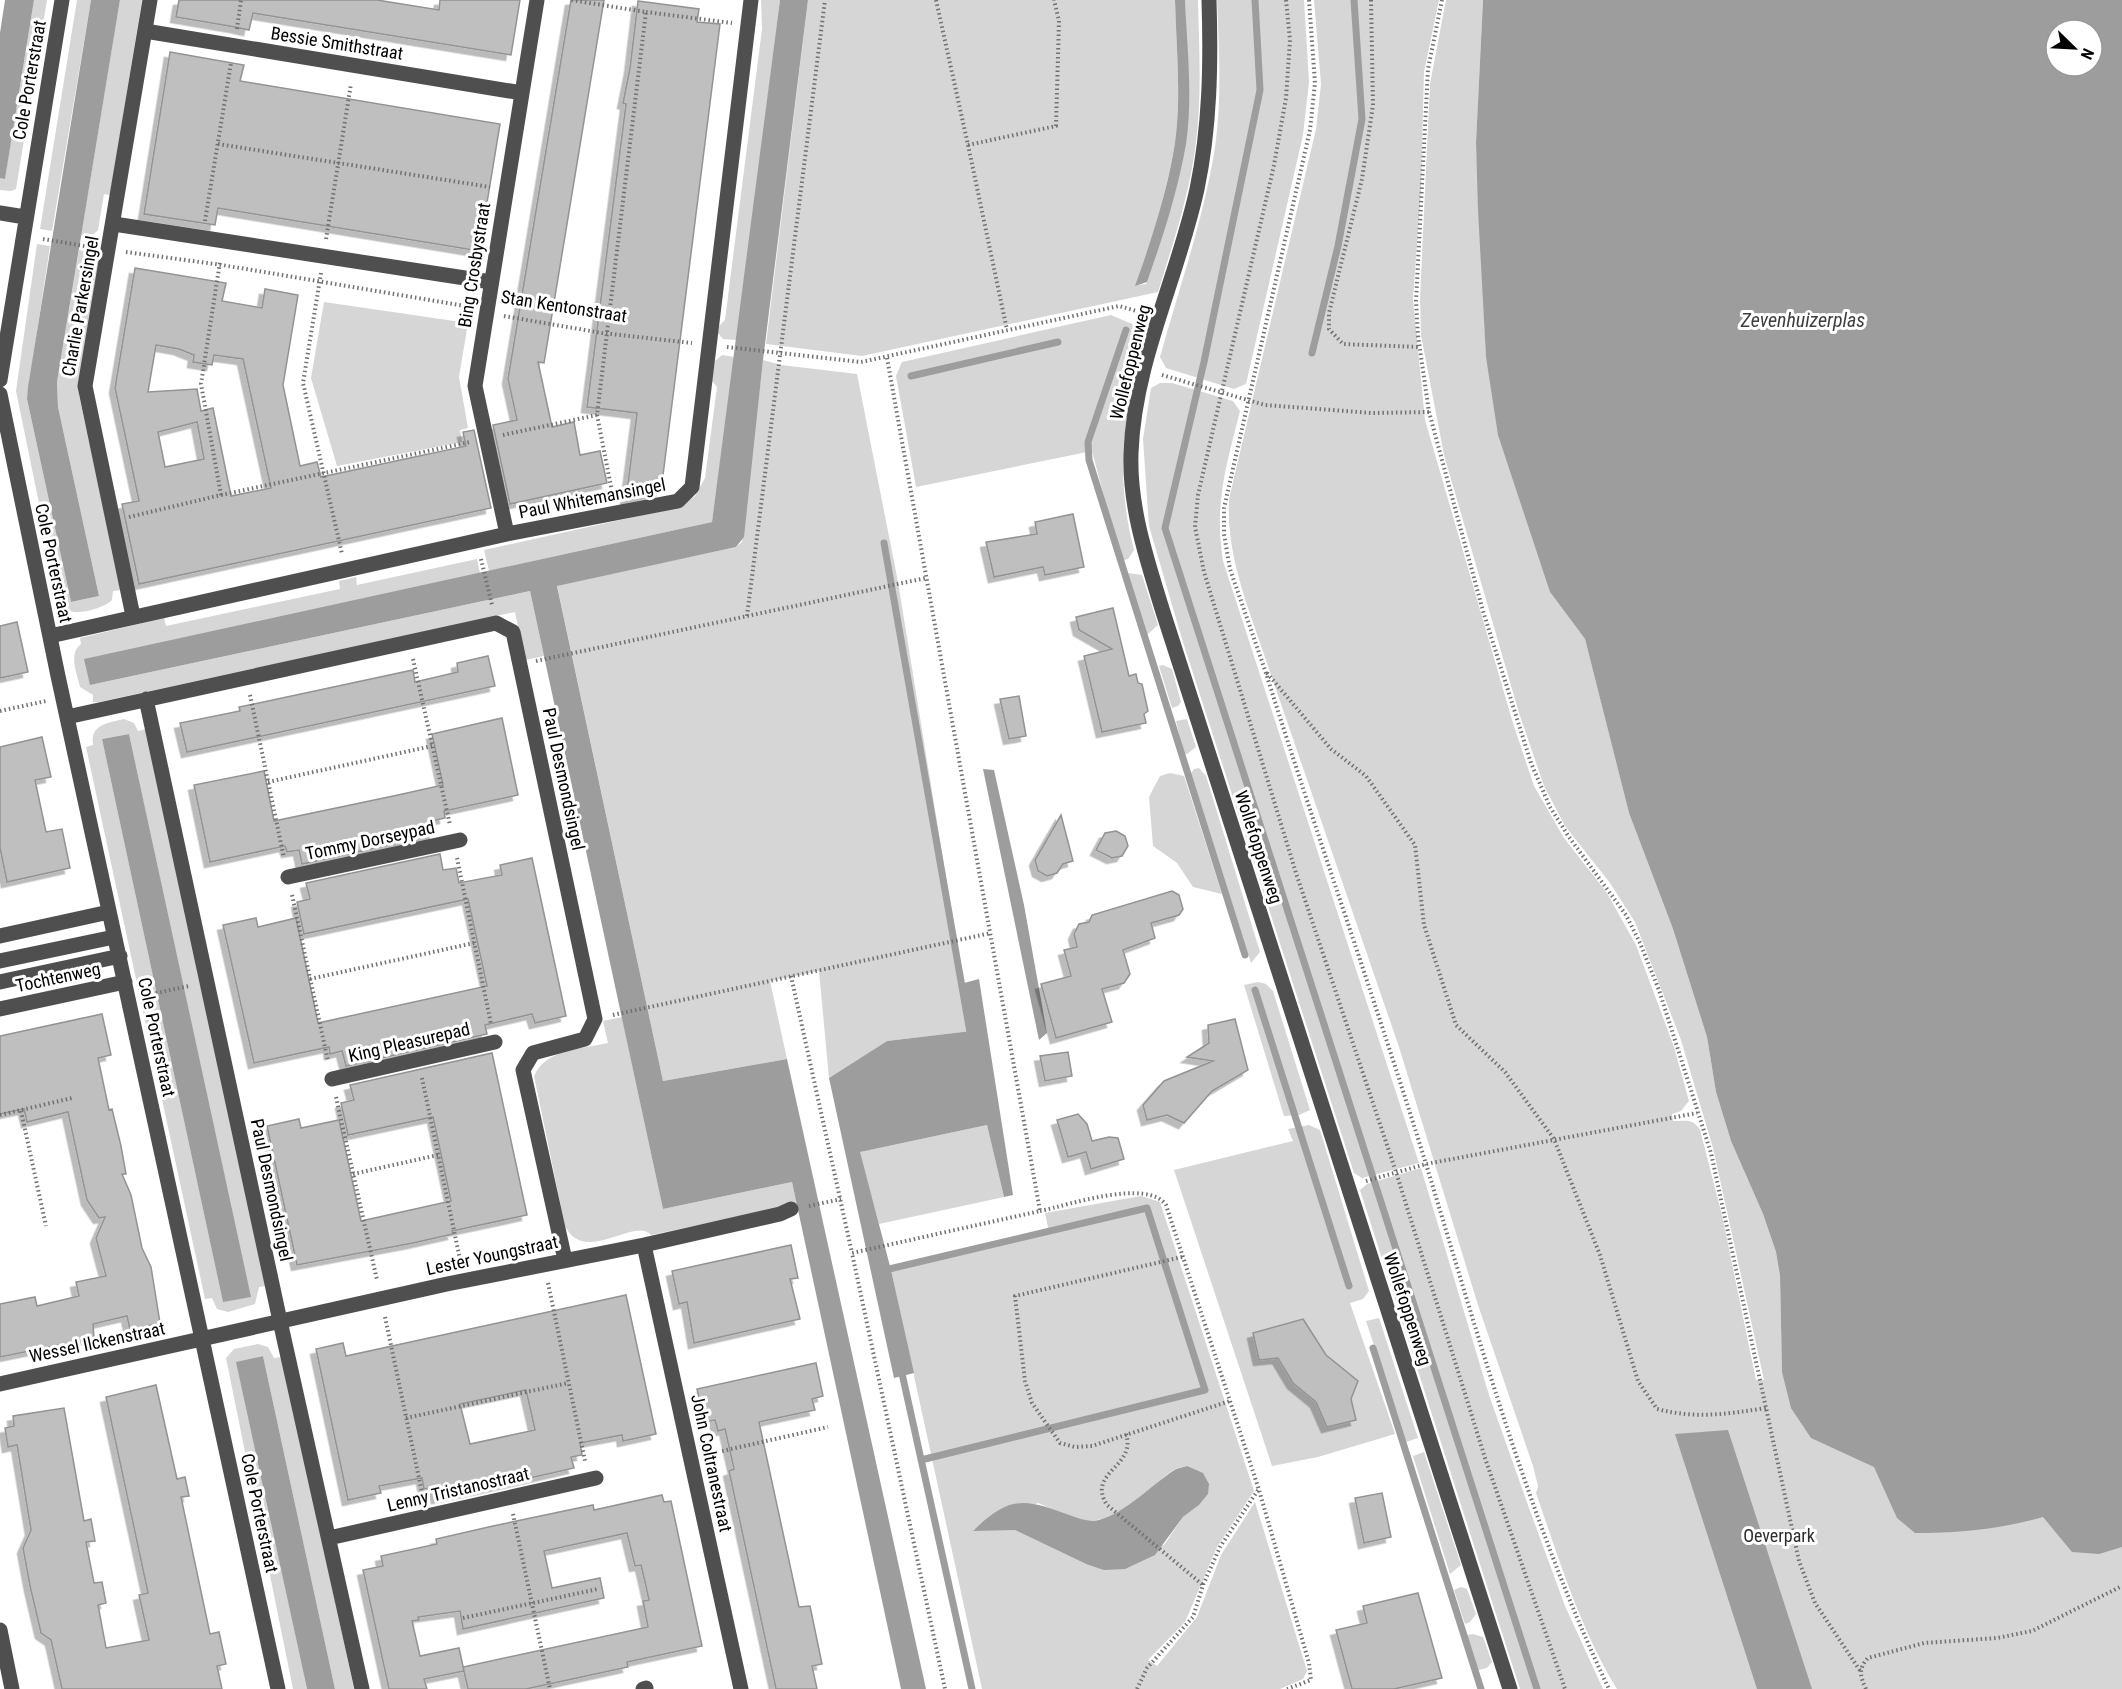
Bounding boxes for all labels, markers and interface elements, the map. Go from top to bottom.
street label: Cole Porterstraat [8,18,50,142]
north arrow [2044,18,2104,78]
street label: Bessie Smithstraat [269,22,405,64]
text: N [2077,46,2098,62]
street label: Bing Crosbystraat [454,201,494,329]
street label: Charlie Parkersingel [57,234,103,378]
street label: Stan Kentonstraat [500,286,628,326]
street label: Wollefoppenweg [1106,302,1154,422]
water label: Zevenhuizerplas [1740,308,1865,332]
street label: Paul Whitemansingel [517,473,667,523]
street label: Cole Porterstraat [31,502,77,624]
street label: Paul Desmondsingel [539,706,589,852]
street label: Wollefoppenweg [1231,788,1287,906]
street label: Tommy Dorseypad [303,816,437,864]
street label: Tochtenweg [14,958,102,996]
street label: Cole Porterstraat [134,976,180,1098]
street label: King Pleasurepad [346,1018,472,1066]
street label: Paul Desmondsingel [247,1117,297,1263]
street label: Lester Youngstraat [424,1231,560,1279]
street label: Wollefoppenweg [1380,1250,1436,1368]
street label: Wessel Ilckenstraat [27,1317,167,1367]
street label: John Coltranestraat [687,1392,737,1534]
street label: Cole Porterstraat [237,1452,283,1574]
street label: Lenny Tristanostraat [385,1462,531,1516]
park label: Oeverpark [1743,1525,1815,1546]

